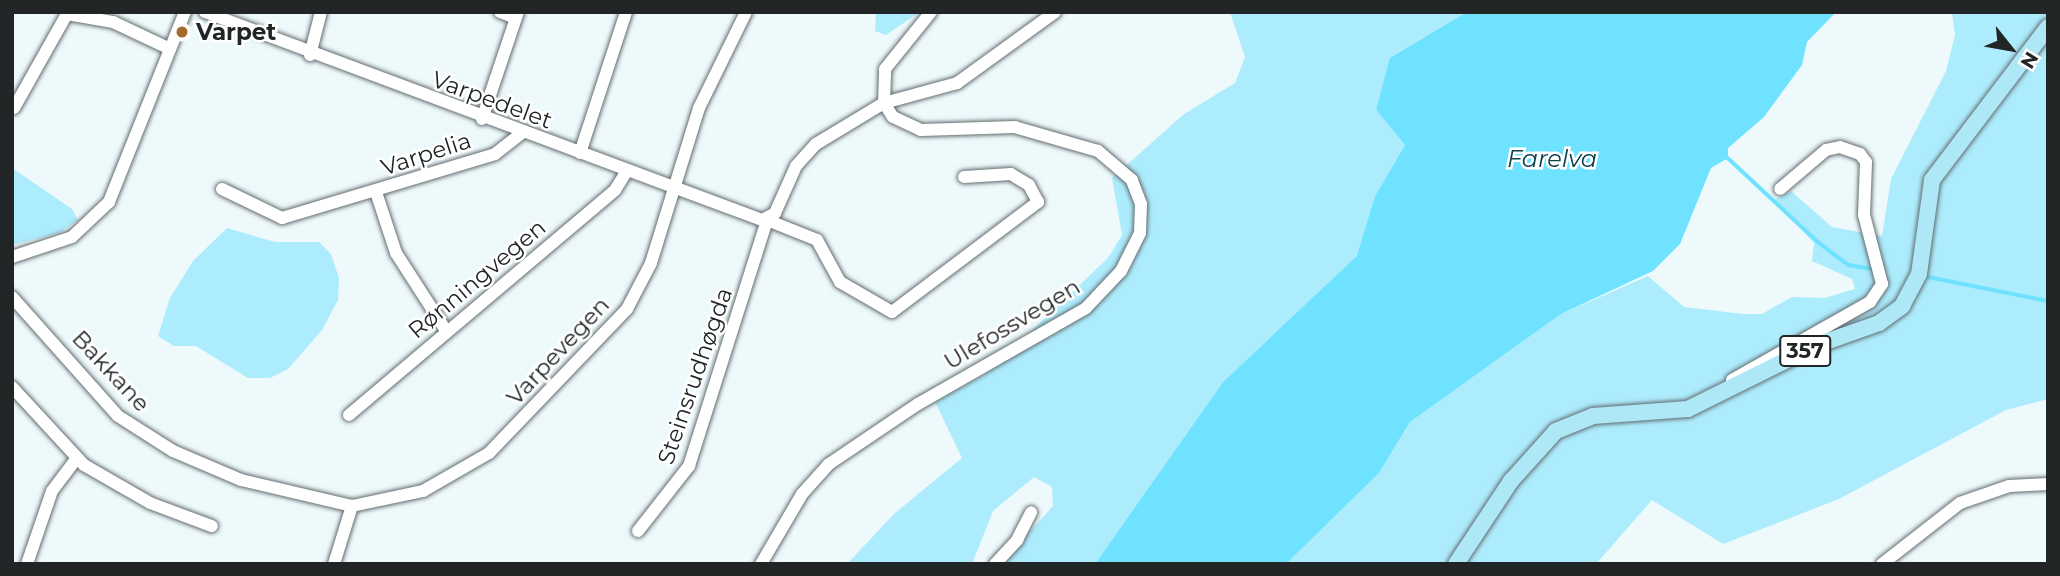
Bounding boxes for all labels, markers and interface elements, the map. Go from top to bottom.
north arrow [1976,14,2046,84]
place label: Varpet [196,18,276,46]
marker: Varpet [174,24,190,40]
text: N [2016,48,2043,73]
street label: Varpedelet [428,66,556,134]
street label: Varpelia [378,127,474,181]
water label: Farelva [1507,145,1597,173]
street label: Rønningvegen [403,214,551,344]
street label: Ulefossvegen [939,273,1085,375]
street label: Steinsrudhøgda [652,284,738,468]
street label: Varpevegen [501,291,615,411]
street label: Bakkane [66,325,156,417]
road number: 357 [1779,334,1831,368]

